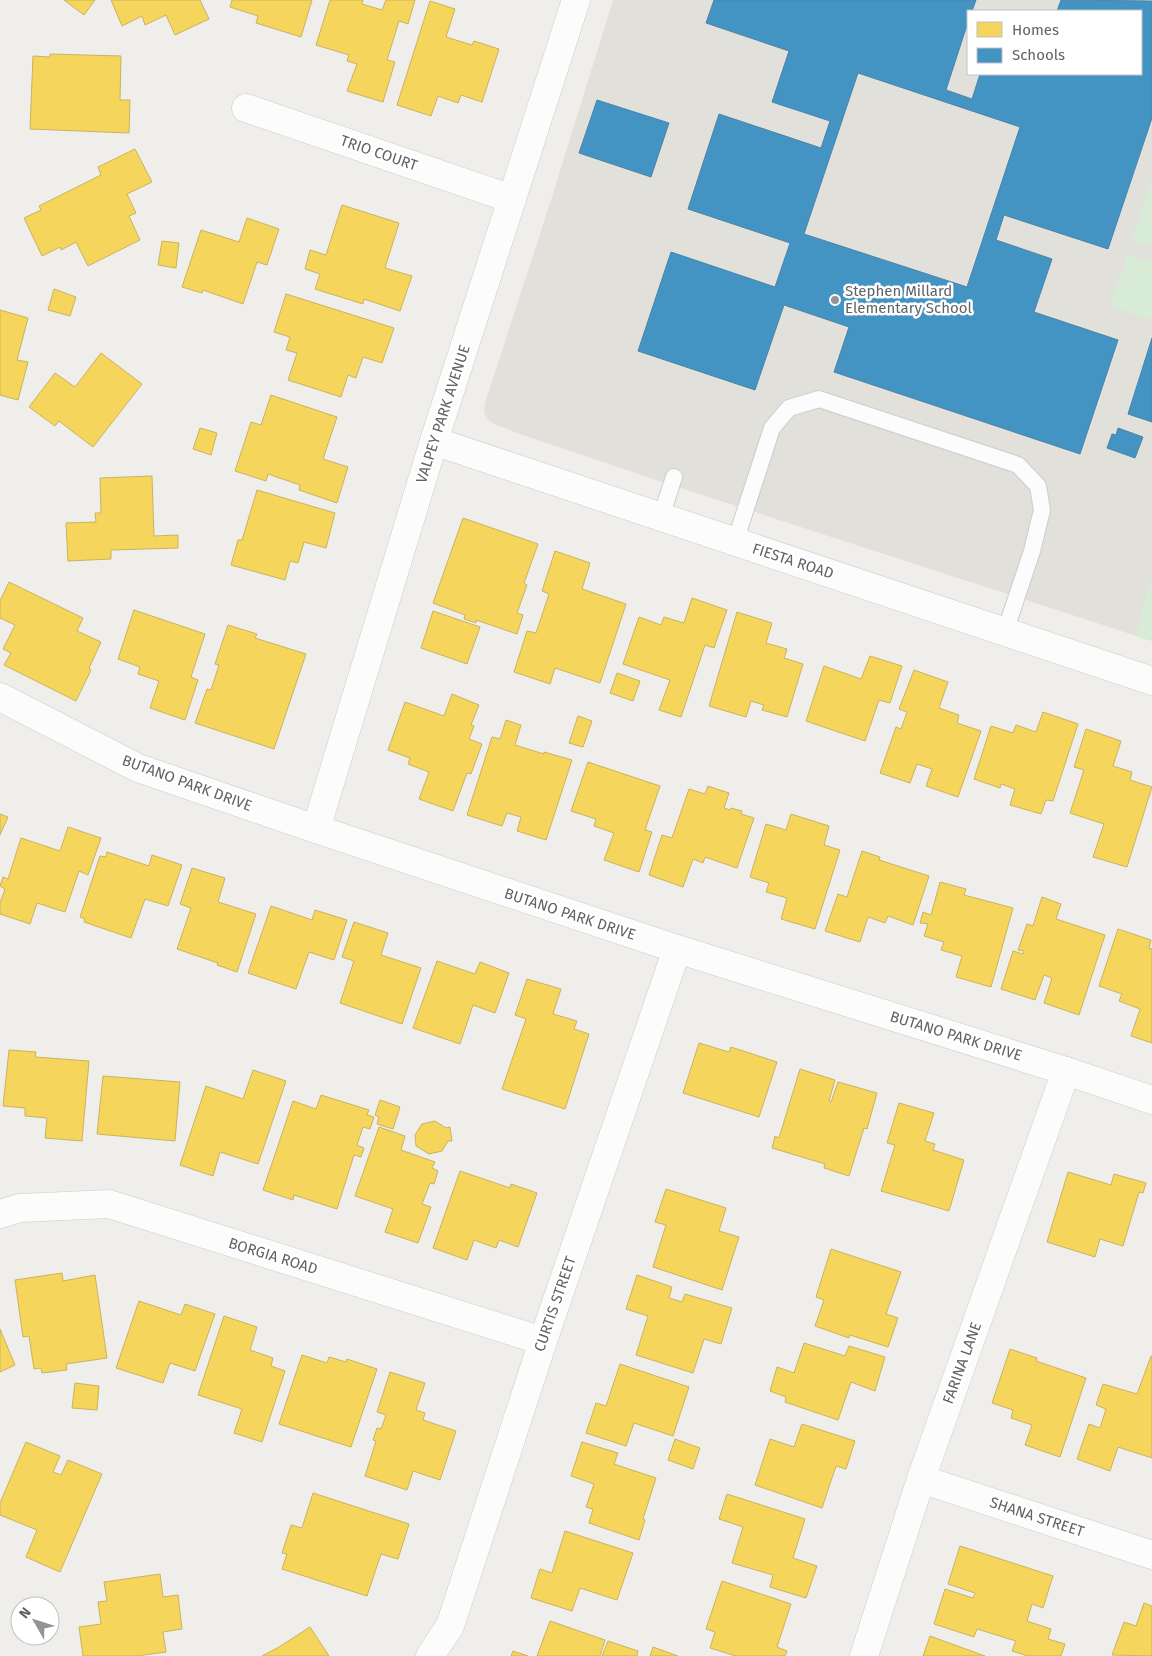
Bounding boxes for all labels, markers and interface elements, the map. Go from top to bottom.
legend [967,10,1142,75]
text: Homes [1012,21,1059,39]
text: Schools [1012,46,1065,64]
street label: TRIO COURT [338,131,420,175]
place label: Stephen Millard Elementary School [845,282,973,317]
marker: Stephen Millard Elementary School [829,294,841,306]
street label: VALPEY PARK AVENUE [412,343,474,485]
street label: FIESTA ROAD [750,539,836,583]
street label: BUTANO PARK DRIVE [120,751,254,815]
street label: BUTANO PARK DRIVE [502,884,638,944]
street label: BUTANO PARK DRIVE [888,1007,1024,1065]
street label: BORGIA ROAD [226,1234,320,1278]
street label: CURTIS STREET [530,1254,580,1354]
street label: FARINA LANE [939,1320,985,1406]
street label: SHANA STREET [987,1493,1087,1541]
north arrow [10,1596,60,1646]
text: N [16,1604,35,1622]

